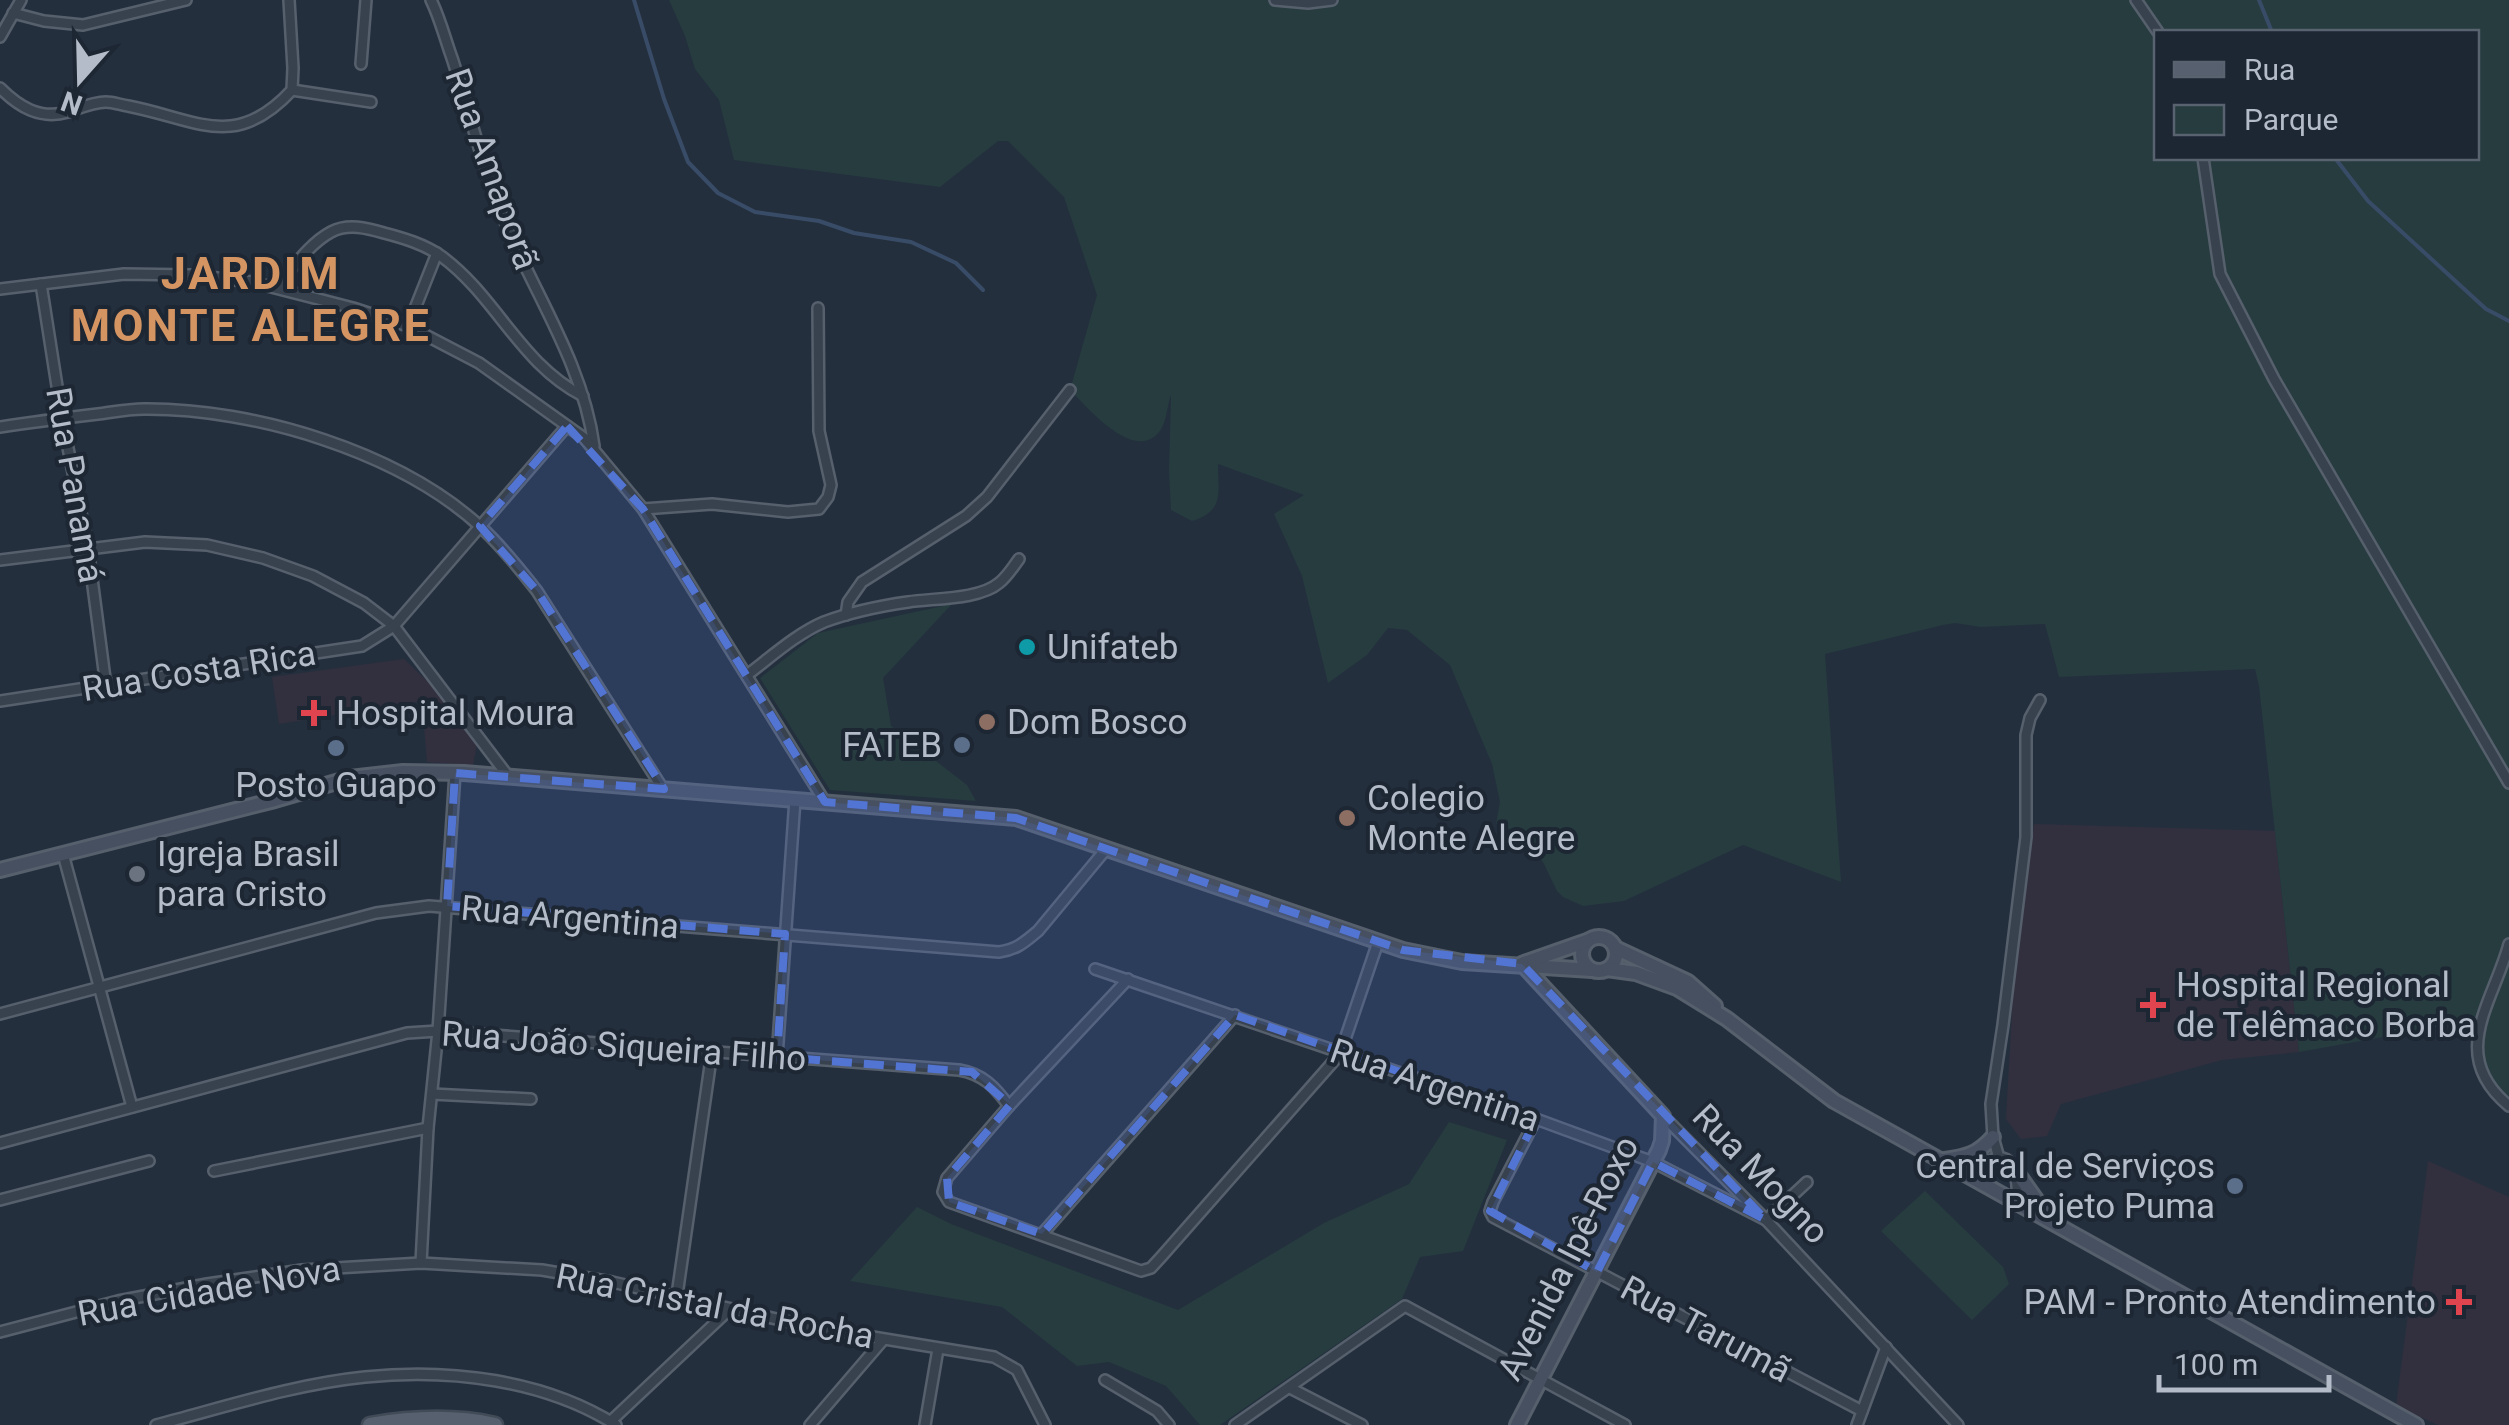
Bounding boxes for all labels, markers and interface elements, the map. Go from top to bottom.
north arrow [30,30,130,130]
legend [2154,30,2479,160]
text: Rua [2244,52,2295,87]
street label: Rua Amaporã [436,63,547,275]
text: N [57,84,87,122]
text: Parque [2244,102,2338,137]
district label: JARDIM MONTE ALEGRE [71,247,431,352]
street label: Rua Panamá [37,384,112,586]
place label: Unifateb [1047,627,1178,668]
street label: Rua Costa Rica [79,633,319,710]
marker: Unifateb [1016,636,1038,658]
place label: Hospital Moura [336,693,575,734]
marker: Hospital Moura [301,700,327,726]
place label: Dom Bosco [1007,702,1187,743]
marker: Dom Bosco [976,711,998,733]
place label: FATEB [842,725,942,766]
marker: FATEB [951,734,973,756]
marker: Posto Guapo [325,737,347,759]
place label: Posto Guapo [235,765,437,806]
place label: Colegio Monte Alegre [1367,778,1575,859]
marker: Colegio Monte Alegre [1336,807,1358,829]
place label: Igreja Brasil para Cristo [157,834,339,915]
marker: Igreja Brasil para Cristo [126,863,148,885]
street label: Rua Argentina [459,888,681,947]
place label: Hospital Regional de Telêmaco Borba [2176,965,2476,1046]
marker: Hospital Regional de Telêmaco Borba [2140,992,2166,1018]
street label: Rua João Siqueira Filho [440,1013,808,1080]
street label: Rua Argentina [1325,1030,1545,1140]
street label: Rua Mogno [1684,1096,1837,1253]
street label: Avenida Ipê-Roxo [1489,1129,1648,1387]
place label: Central de Serviços Projeto Puma [1915,1146,2215,1227]
marker: Central de Serviços Projeto Puma [2224,1175,2246,1197]
street label: Rua Cidade Nova [75,1248,344,1335]
street label: Rua Cristal da Rocha [552,1256,877,1357]
street label: Rua Tarumã [1614,1267,1798,1391]
place label: PAM - Pronto Atendimento [2023,1282,2436,1323]
marker: PAM - Pronto Atendimento [2446,1289,2472,1315]
scale bar [2159,1330,2329,1392]
text: 100 m [2174,1347,2258,1382]

